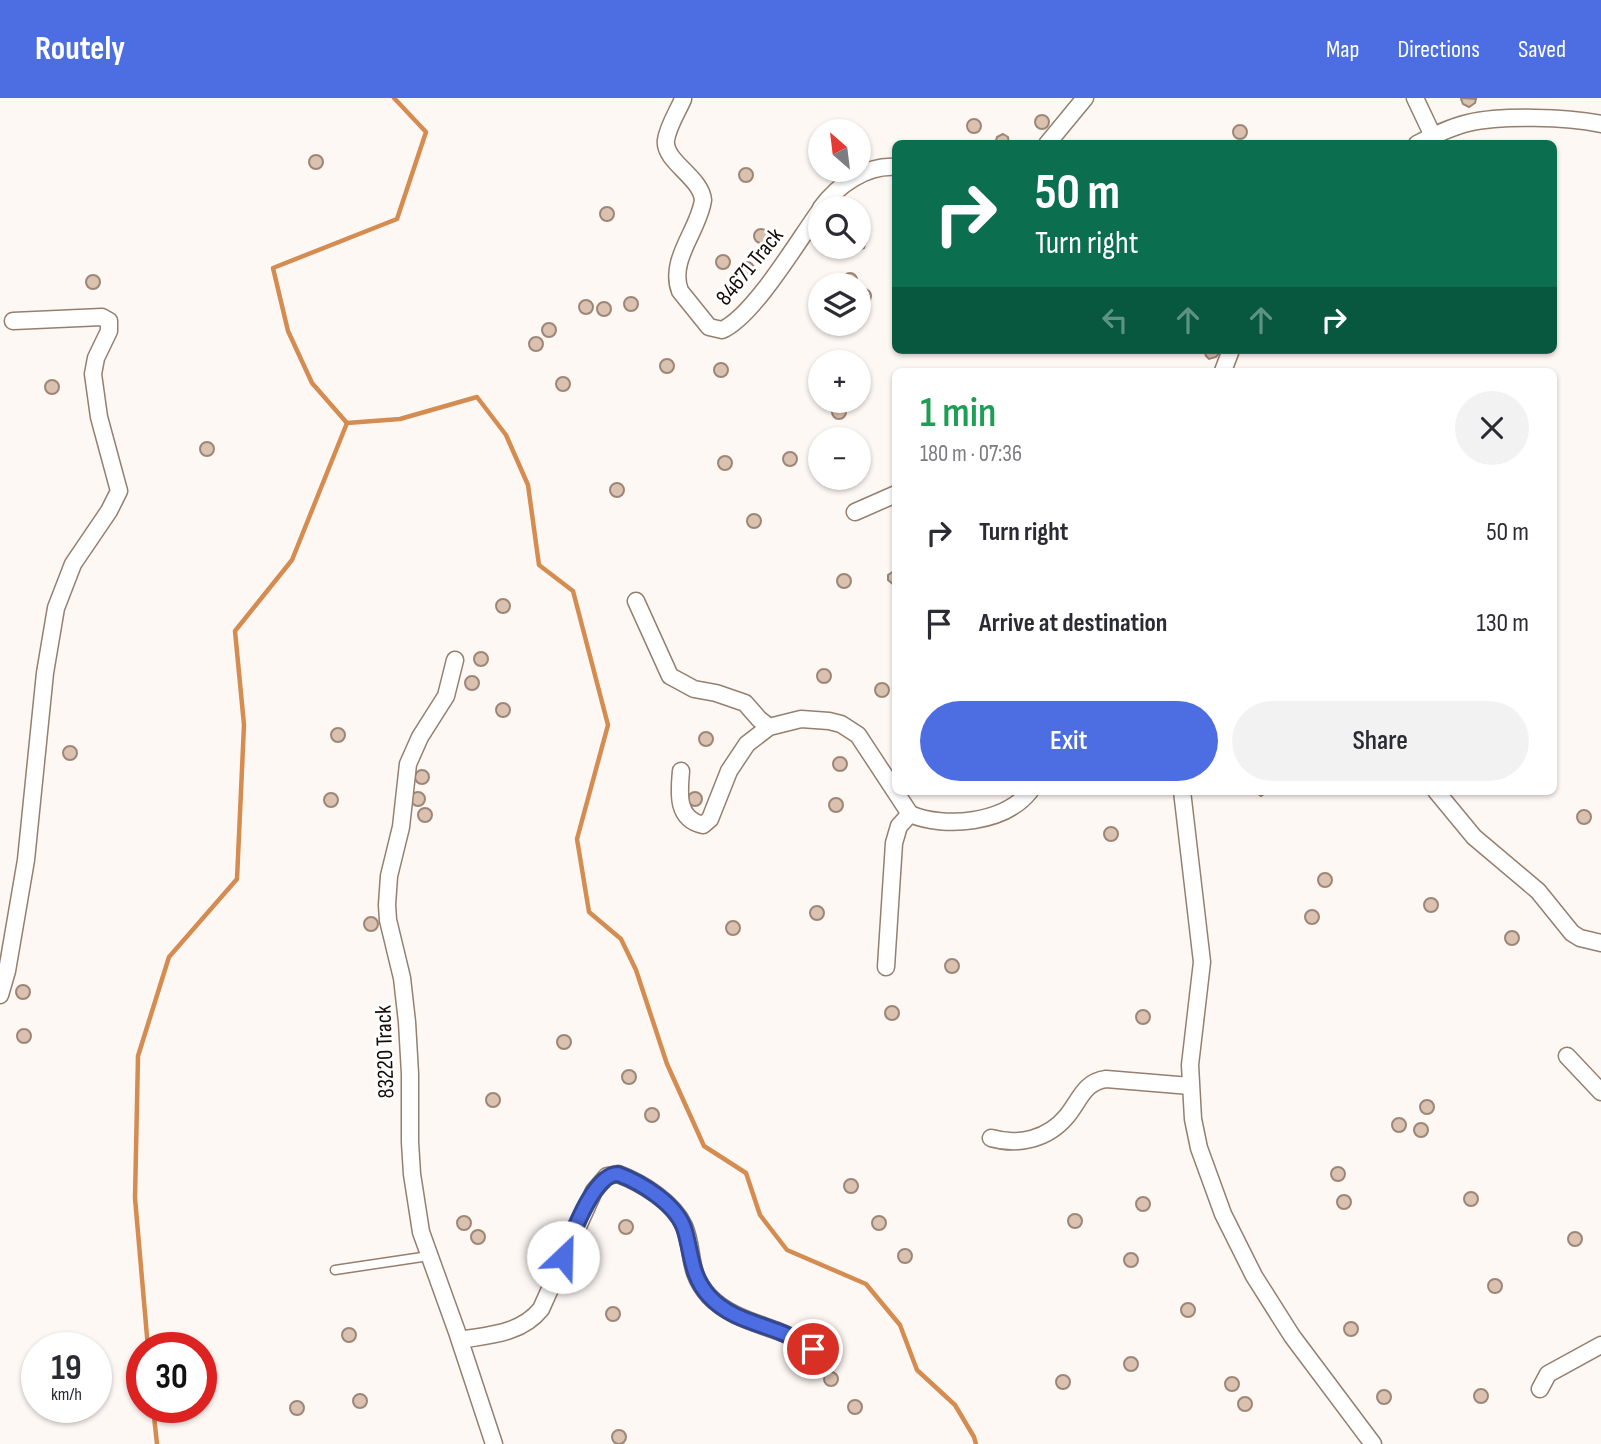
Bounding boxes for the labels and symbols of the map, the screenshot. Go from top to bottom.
north arrow [808,119,872,182]
street label: 84671 Track [710,222,790,311]
street label: 83220 Track [369,1005,401,1099]
position arrow [526,1220,600,1294]
pin [783,1319,843,1379]
speed limit sign: 30 [126,1332,217,1423]

